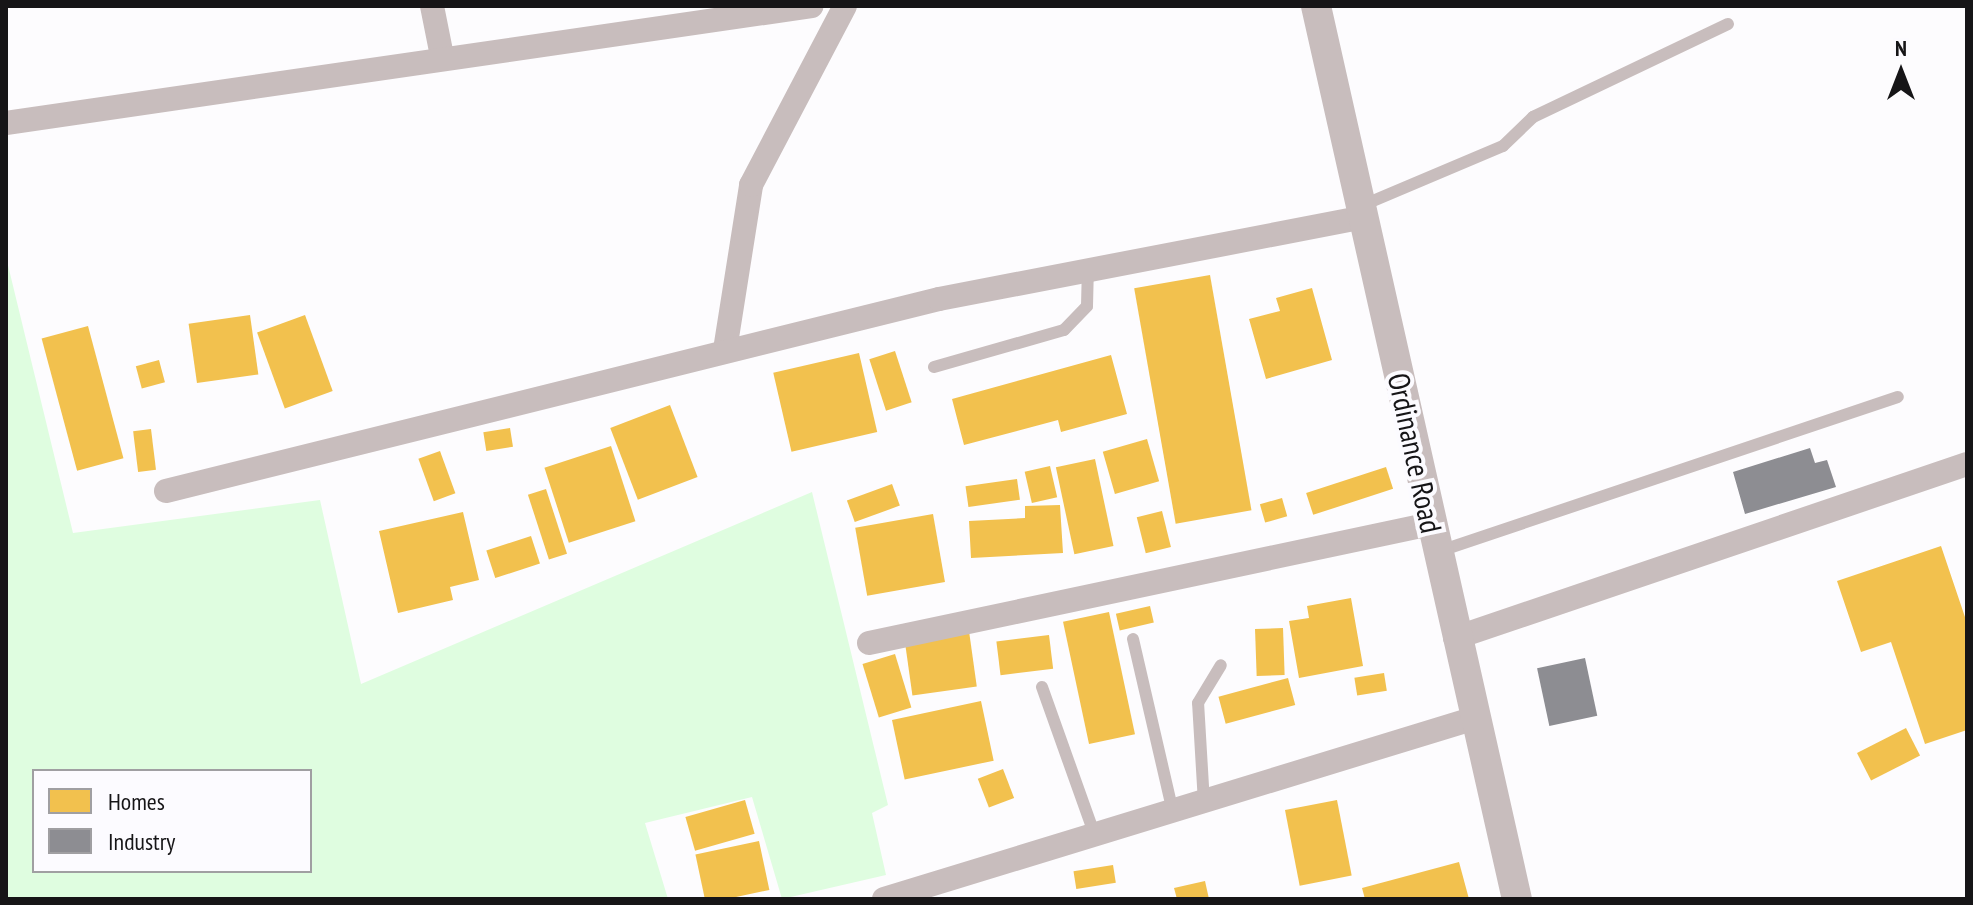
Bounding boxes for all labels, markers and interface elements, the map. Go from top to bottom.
north arrow [1861,32,1941,112]
text: N [1895,34,1907,62]
street label: Ordinance Road [1380,370,1450,536]
legend [32,769,312,873]
text: Homes [108,786,165,817]
text: Industry [108,826,175,857]

